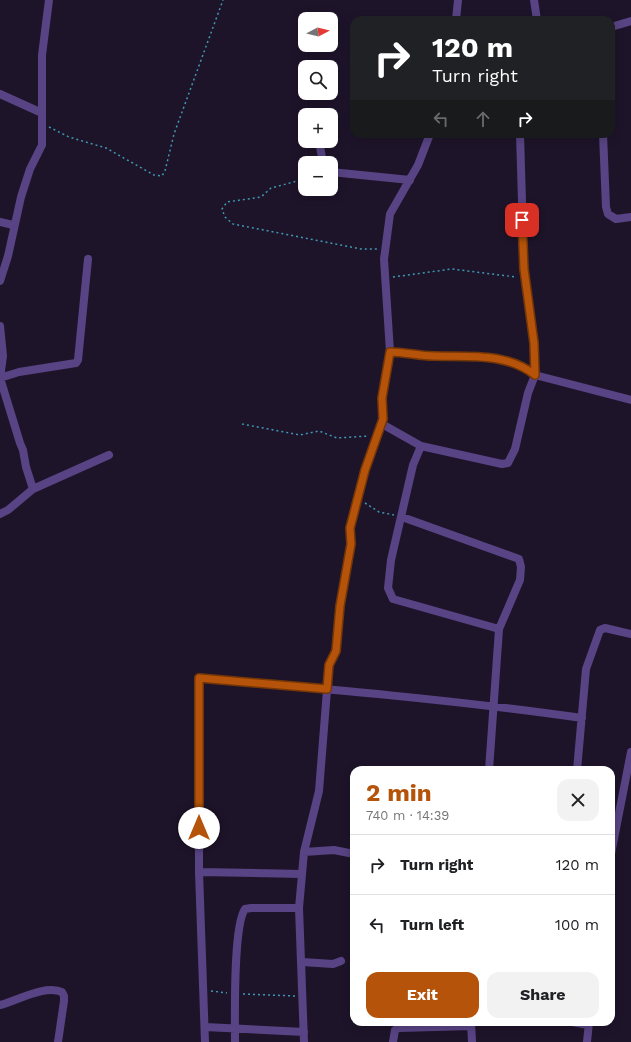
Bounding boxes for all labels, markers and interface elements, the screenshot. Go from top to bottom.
north arrow [298,12,338,52]
map controls [298,12,338,196]
text: 120 m [432,31,513,64]
icon: right [366,32,418,84]
button: search [298,60,338,100]
text: Turn right [432,65,518,86]
button: + [298,108,338,148]
icon: left [430,108,452,130]
icon: ahead [472,108,494,130]
icon: right [514,108,536,130]
button: − [298,156,338,196]
pin [505,203,539,237]
icon: arrive [511,209,533,231]
text: 2 min [366,779,432,807]
button: close [557,779,599,821]
position arrow [178,807,220,849]
text: 740 m · 14:39 [366,808,449,823]
icon: right [366,854,388,876]
text: Turn right [400,856,473,874]
text: 120 m [556,856,599,874]
icon: left [366,914,388,936]
text: Turn left [400,916,464,934]
text: 100 m [555,916,599,934]
button: Exit [366,972,479,1018]
button: Share [487,972,599,1018]

